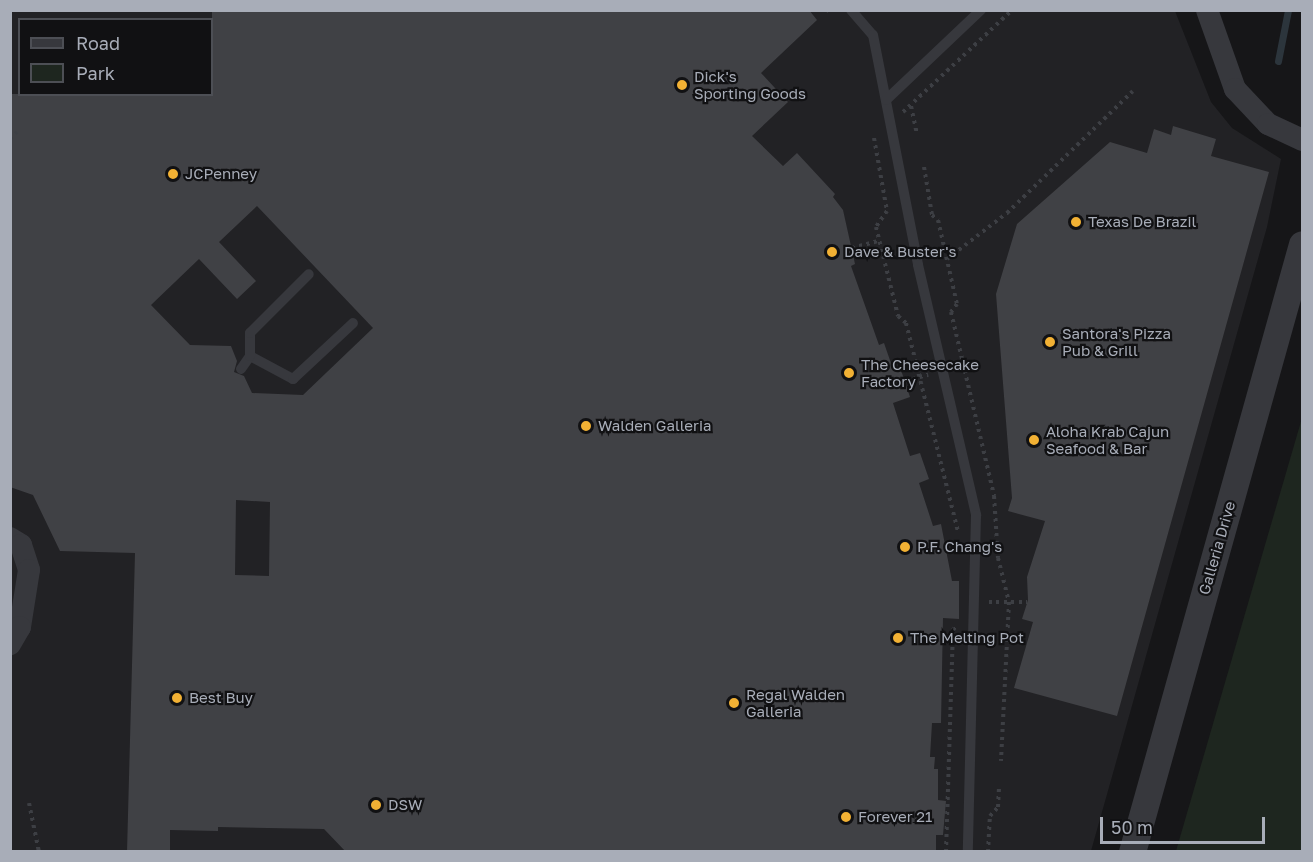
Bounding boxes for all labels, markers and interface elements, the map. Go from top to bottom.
legend [18,18,213,96]
text: Road [76,32,120,54]
text: Park [76,62,115,84]
place label: Dick's Sporting Goods [694,67,806,102]
marker: Dick's Sporting Goods [675,78,689,92]
place label: JCPenney [185,165,257,183]
marker: JCPenney [166,167,180,181]
place label: Texas De Brazil [1088,213,1196,231]
marker: Texas De Brazil [1069,215,1083,229]
place label: Dave & Buster's [844,243,956,261]
marker: Dave & Buster's [825,245,839,259]
place label: Santora's Pizza Pub & Grill [1062,324,1171,359]
marker: Santora's Pizza Pub & Grill [1043,335,1057,349]
place label: The Cheesecake Factory [861,355,979,390]
marker: The Cheesecake Factory [842,366,856,380]
place label: Walden Galleria [598,417,711,435]
marker: Walden Galleria [579,419,593,433]
place label: Aloha Krab Cajun Seafood & Bar [1046,422,1169,457]
marker: Aloha Krab Cajun Seafood & Bar [1027,433,1041,447]
street label: Galleria Drive [1195,499,1239,597]
place label: P.F. Chang's [917,538,1002,556]
marker: P.F. Chang's [898,540,912,554]
place label: The Melting Pot [910,629,1024,647]
marker: The Melting Pot [891,631,905,645]
place label: Regal Walden Galleria [746,685,845,720]
place label: Best Buy [189,689,253,707]
marker: Best Buy [170,691,184,705]
marker: Regal Walden Galleria [727,696,741,710]
place label: DSW [388,796,422,814]
marker: DSW [369,798,383,812]
scale bar [1103,805,1268,843]
place label: Forever 21 [858,808,932,826]
marker: Forever 21 [839,810,853,824]
text: 50 m [1111,816,1153,838]

